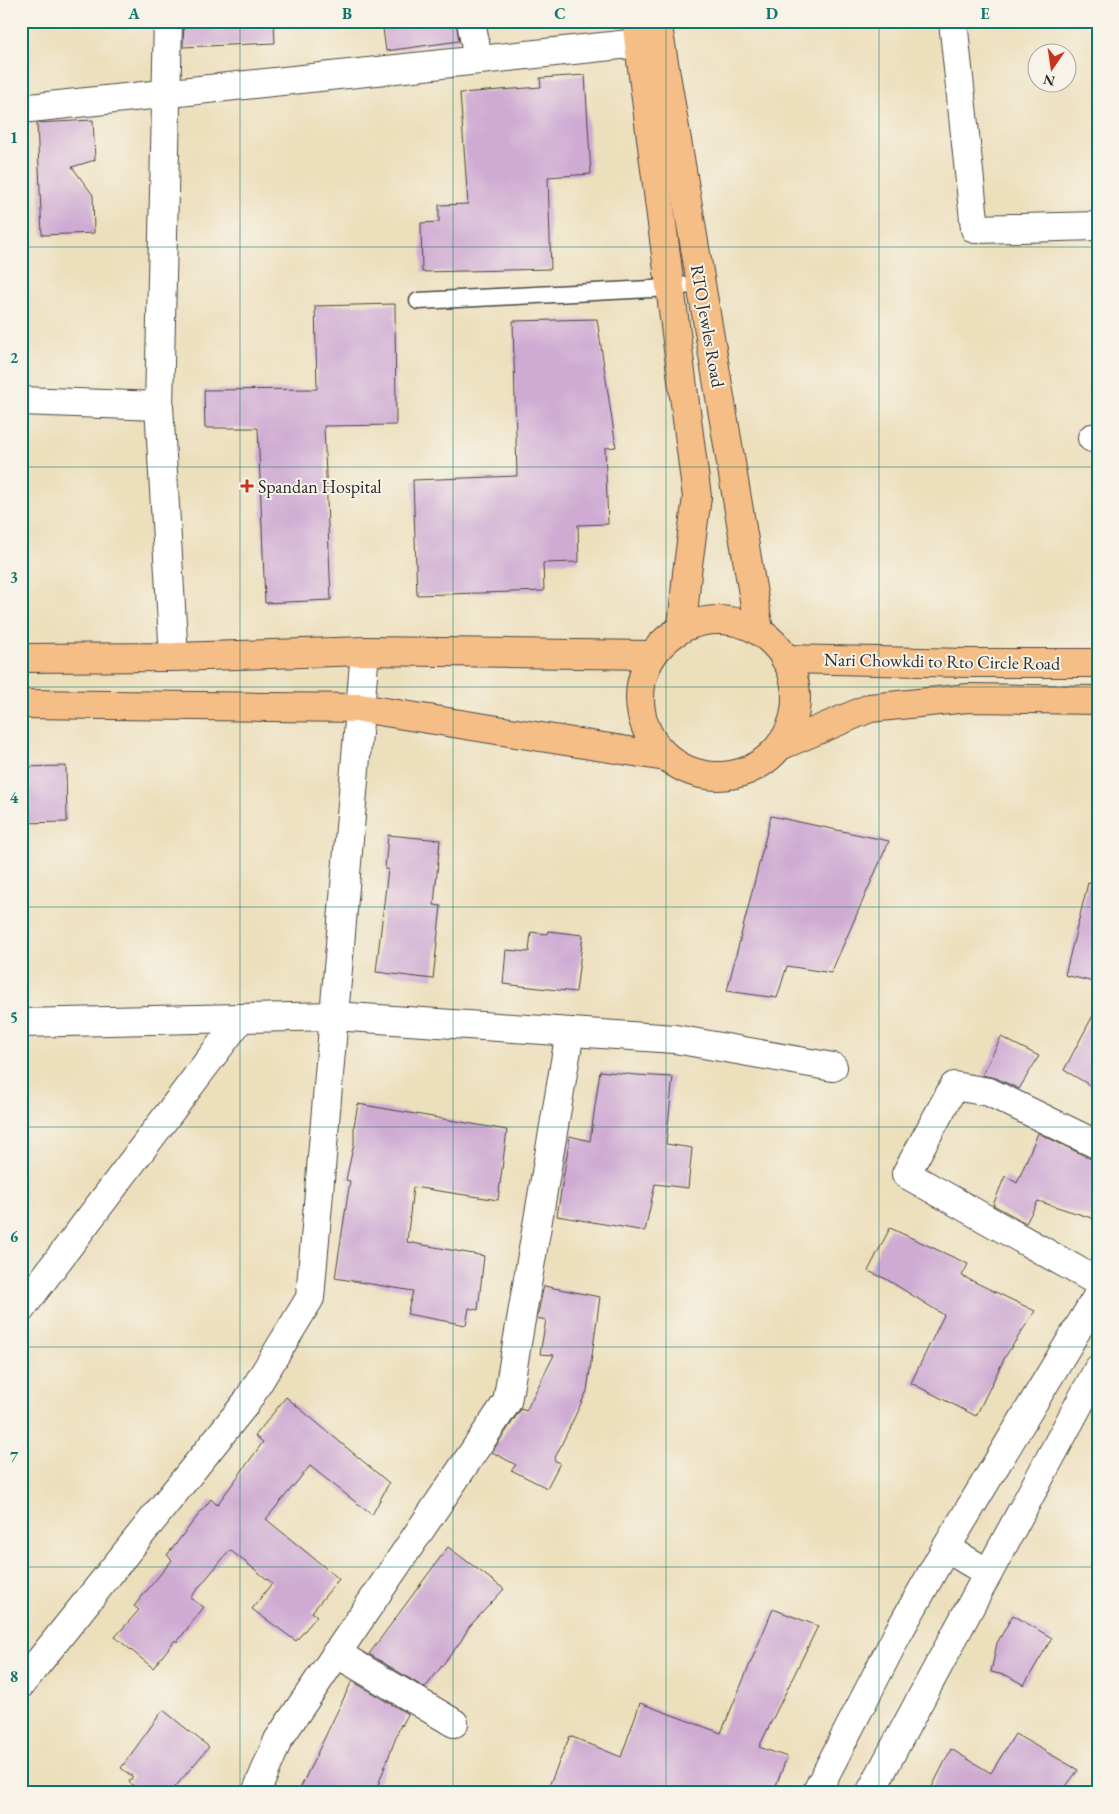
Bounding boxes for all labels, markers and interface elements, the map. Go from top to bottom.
text: A [127,3,140,24]
text: B [342,3,352,24]
text: C [554,3,566,24]
text: D [766,3,778,24]
text: E [980,3,990,24]
north arrow [1026,42,1076,92]
text: N [1041,70,1057,91]
text: 1 [10,127,18,148]
street label: RTO Jewles Road [686,263,730,390]
text: 2 [10,347,19,368]
place label: Spandan Hospital [258,475,382,498]
marker: Spandan Hospital [240,479,254,493]
text: 3 [10,567,18,588]
street label: Nari Chowkdi to Rto Circle Road [824,647,1061,675]
text: 4 [10,787,19,808]
text: 5 [10,1007,18,1028]
text: 6 [10,1226,19,1247]
text: 7 [10,1446,19,1467]
text: 8 [10,1666,18,1687]

